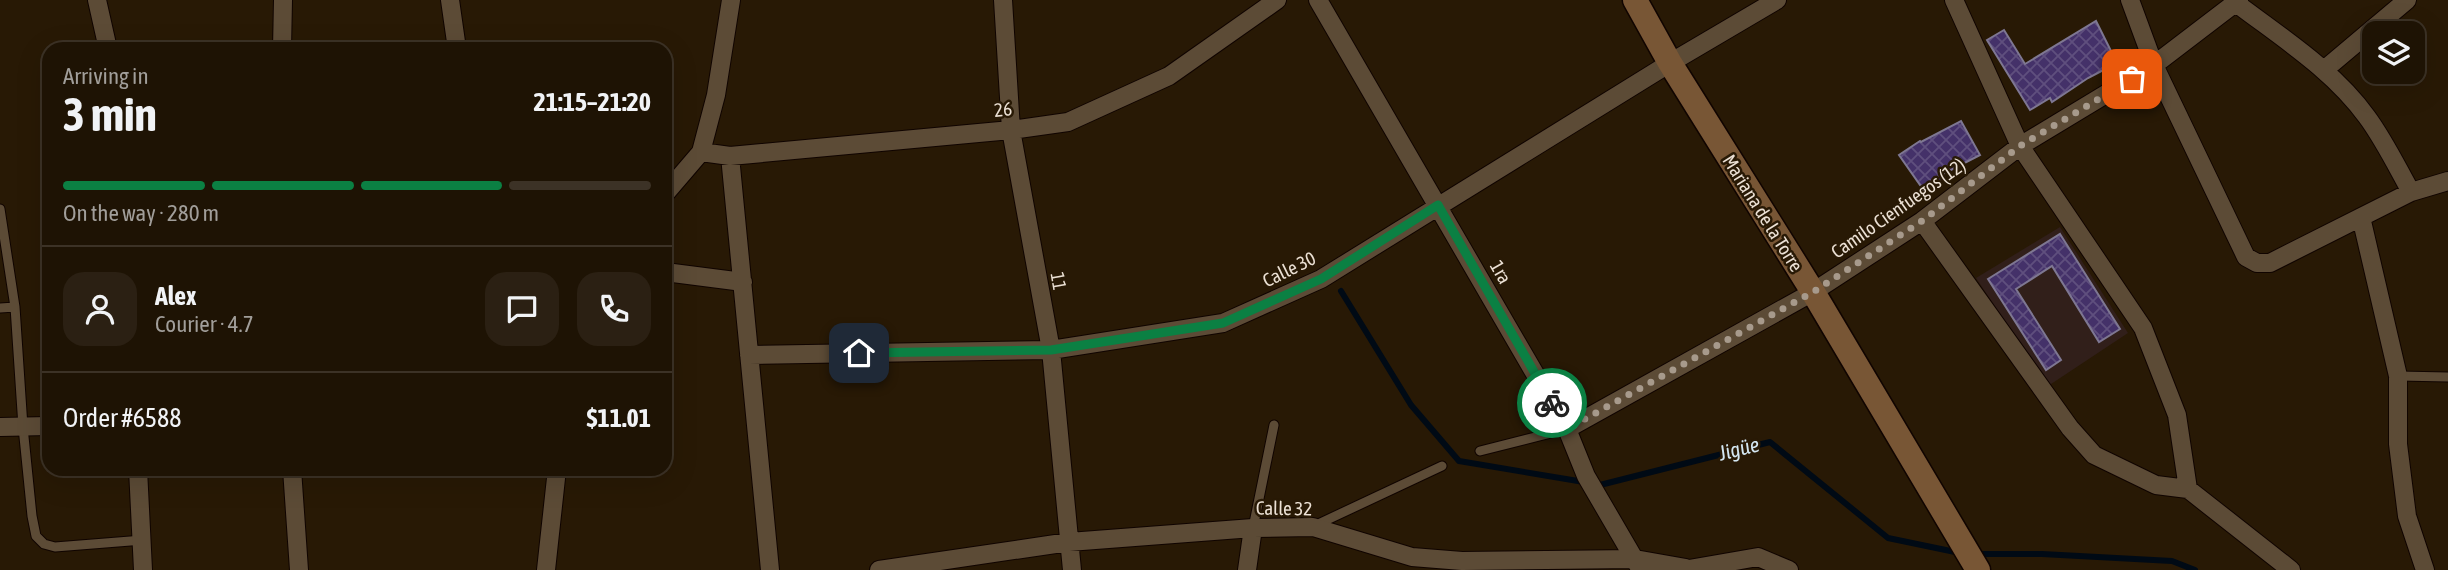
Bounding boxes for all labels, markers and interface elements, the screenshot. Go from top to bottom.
map controls [2362,21,2425,84]
button: layers [2362,21,2425,84]
pin [2102,49,2162,109]
icon: bag [2113,60,2151,98]
text: Arriving in [63,63,149,89]
text: 21:15–21:20 [534,87,651,117]
text: 3 min [63,88,157,141]
street label: 26 [993,97,1013,121]
street label: Mariana de la Torre [1718,150,1808,276]
street label: Camilo Cienfuegos (12) [1827,153,1969,263]
text: On the way · 280 m [63,200,219,226]
street label: Calle 30 [1259,247,1319,291]
street label: 1ra [1486,257,1516,287]
street label: 11 [1047,270,1071,292]
button: person [63,272,137,346]
button: chat [485,272,559,346]
button: phone [577,272,651,346]
text: Alex [155,281,196,311]
text: Courier · 4.7 [155,311,254,337]
pin [829,323,889,383]
icon: home [840,334,878,372]
courier [1517,368,1587,438]
icon: bike [1533,384,1571,422]
text: Order #6588 [63,403,182,433]
text: $11.01 [587,403,651,433]
water label: Jigüe [1715,431,1762,465]
street label: Calle 32 [1256,497,1312,519]

